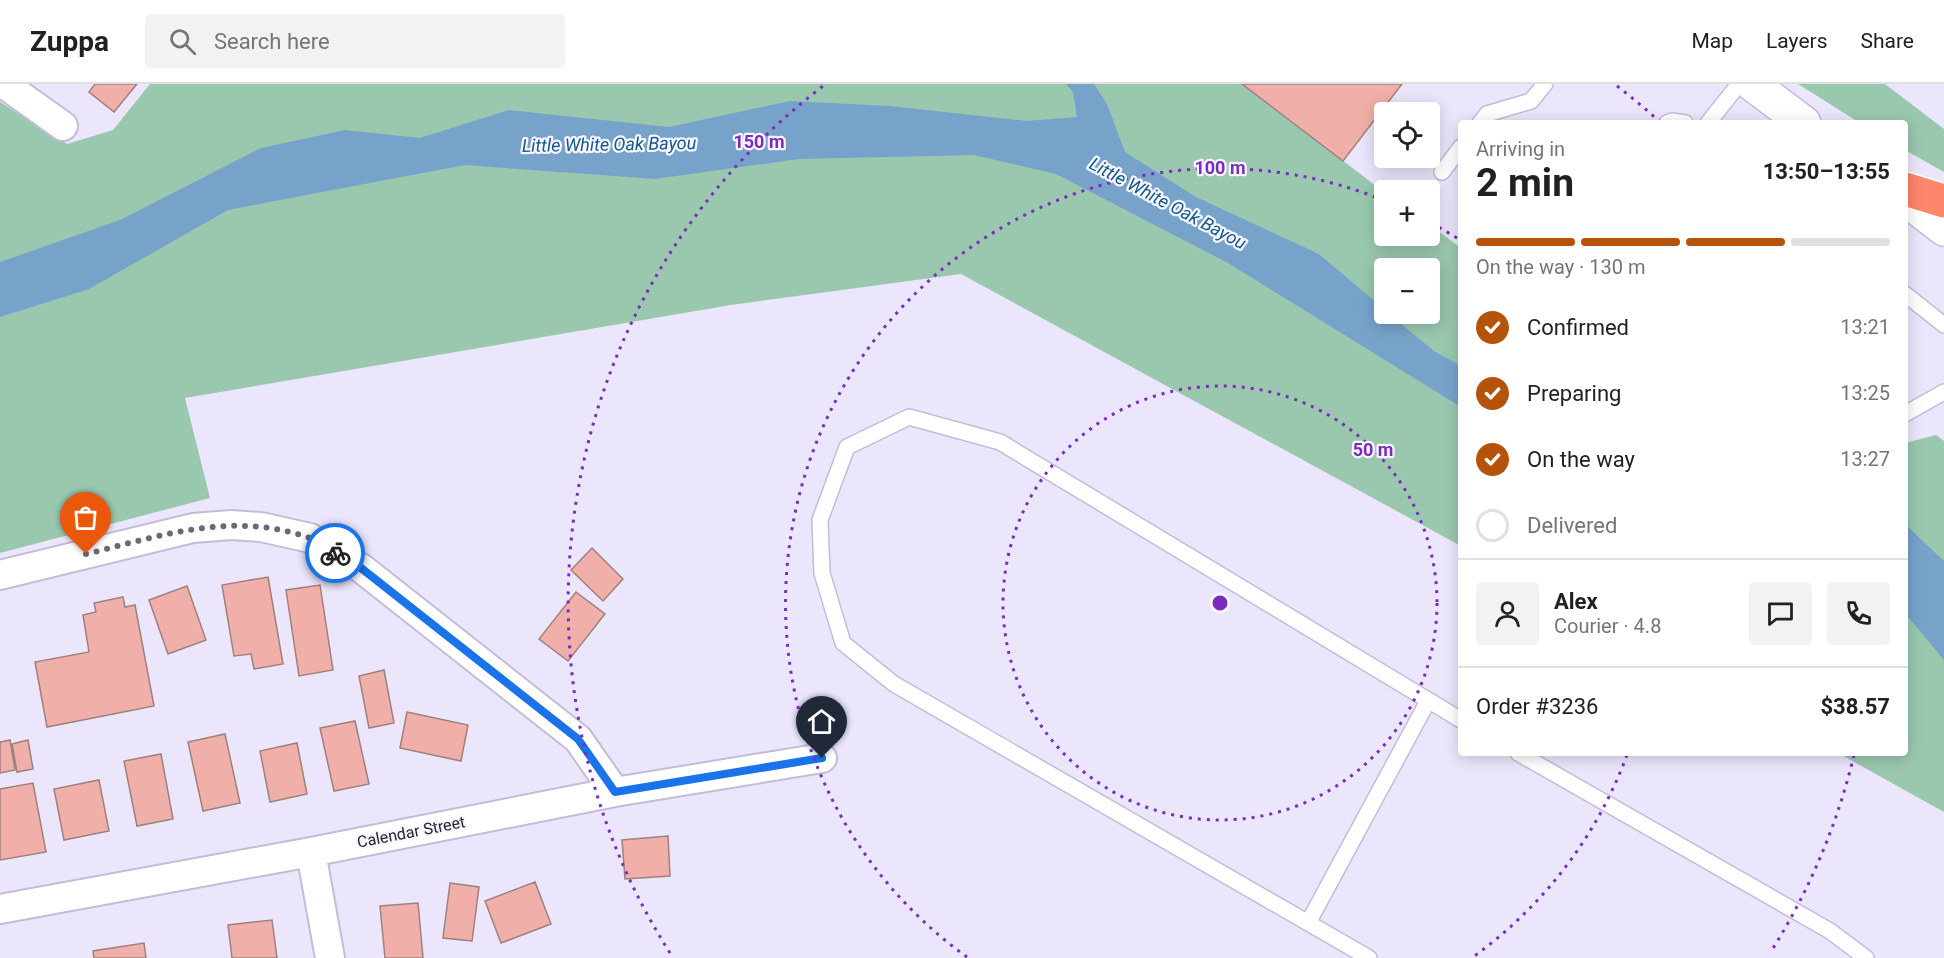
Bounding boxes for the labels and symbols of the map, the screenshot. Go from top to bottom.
text: 150 m [733,131,785,152]
water label: Little White Oak Bayou [522,132,697,156]
water label: Little White Oak Bayou [1086,153,1250,253]
text: 100 m [1194,157,1246,178]
text: 50 m [1353,439,1393,460]
pin [60,492,111,554]
courier [305,523,365,583]
centre of rings [1210,593,1230,613]
pin [796,696,847,758]
street label: Calendar Street [355,812,467,852]

